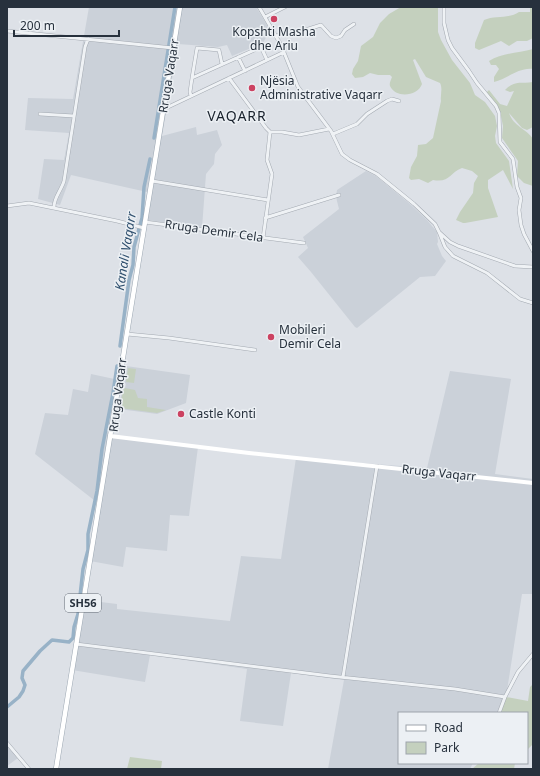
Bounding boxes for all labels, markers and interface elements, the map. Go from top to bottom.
scale bar [14,12,119,38]
marker: Kopshti Masha dhe Ariu [269,14,279,24]
text: 200 m [20,17,55,34]
place label: Kopshti Masha dhe Ariu [232,23,316,54]
street label: Rruga Vaqarr [154,38,183,114]
place label: Njësia Administrative Vaqarr [260,72,383,103]
marker: Njësia Administrative Vaqarr [247,83,257,93]
district label: VAQARR [207,106,267,125]
water label: Kanali Vaqarr [110,210,140,292]
street label: Rruga Demir Cela [164,215,264,246]
place label: Mobileri Demir Cela [279,321,341,352]
marker: Mobileri Demir Cela [266,332,276,342]
street label: Rruga Vaqarr [105,357,131,433]
place label: Castle Konti [189,405,256,422]
marker: Castle Konti [176,409,186,419]
street label: Rruga Vaqarr [401,460,477,485]
road number: SH56 [65,594,101,612]
legend [398,712,528,764]
text: Road [434,719,463,736]
text: Park [434,739,460,756]

